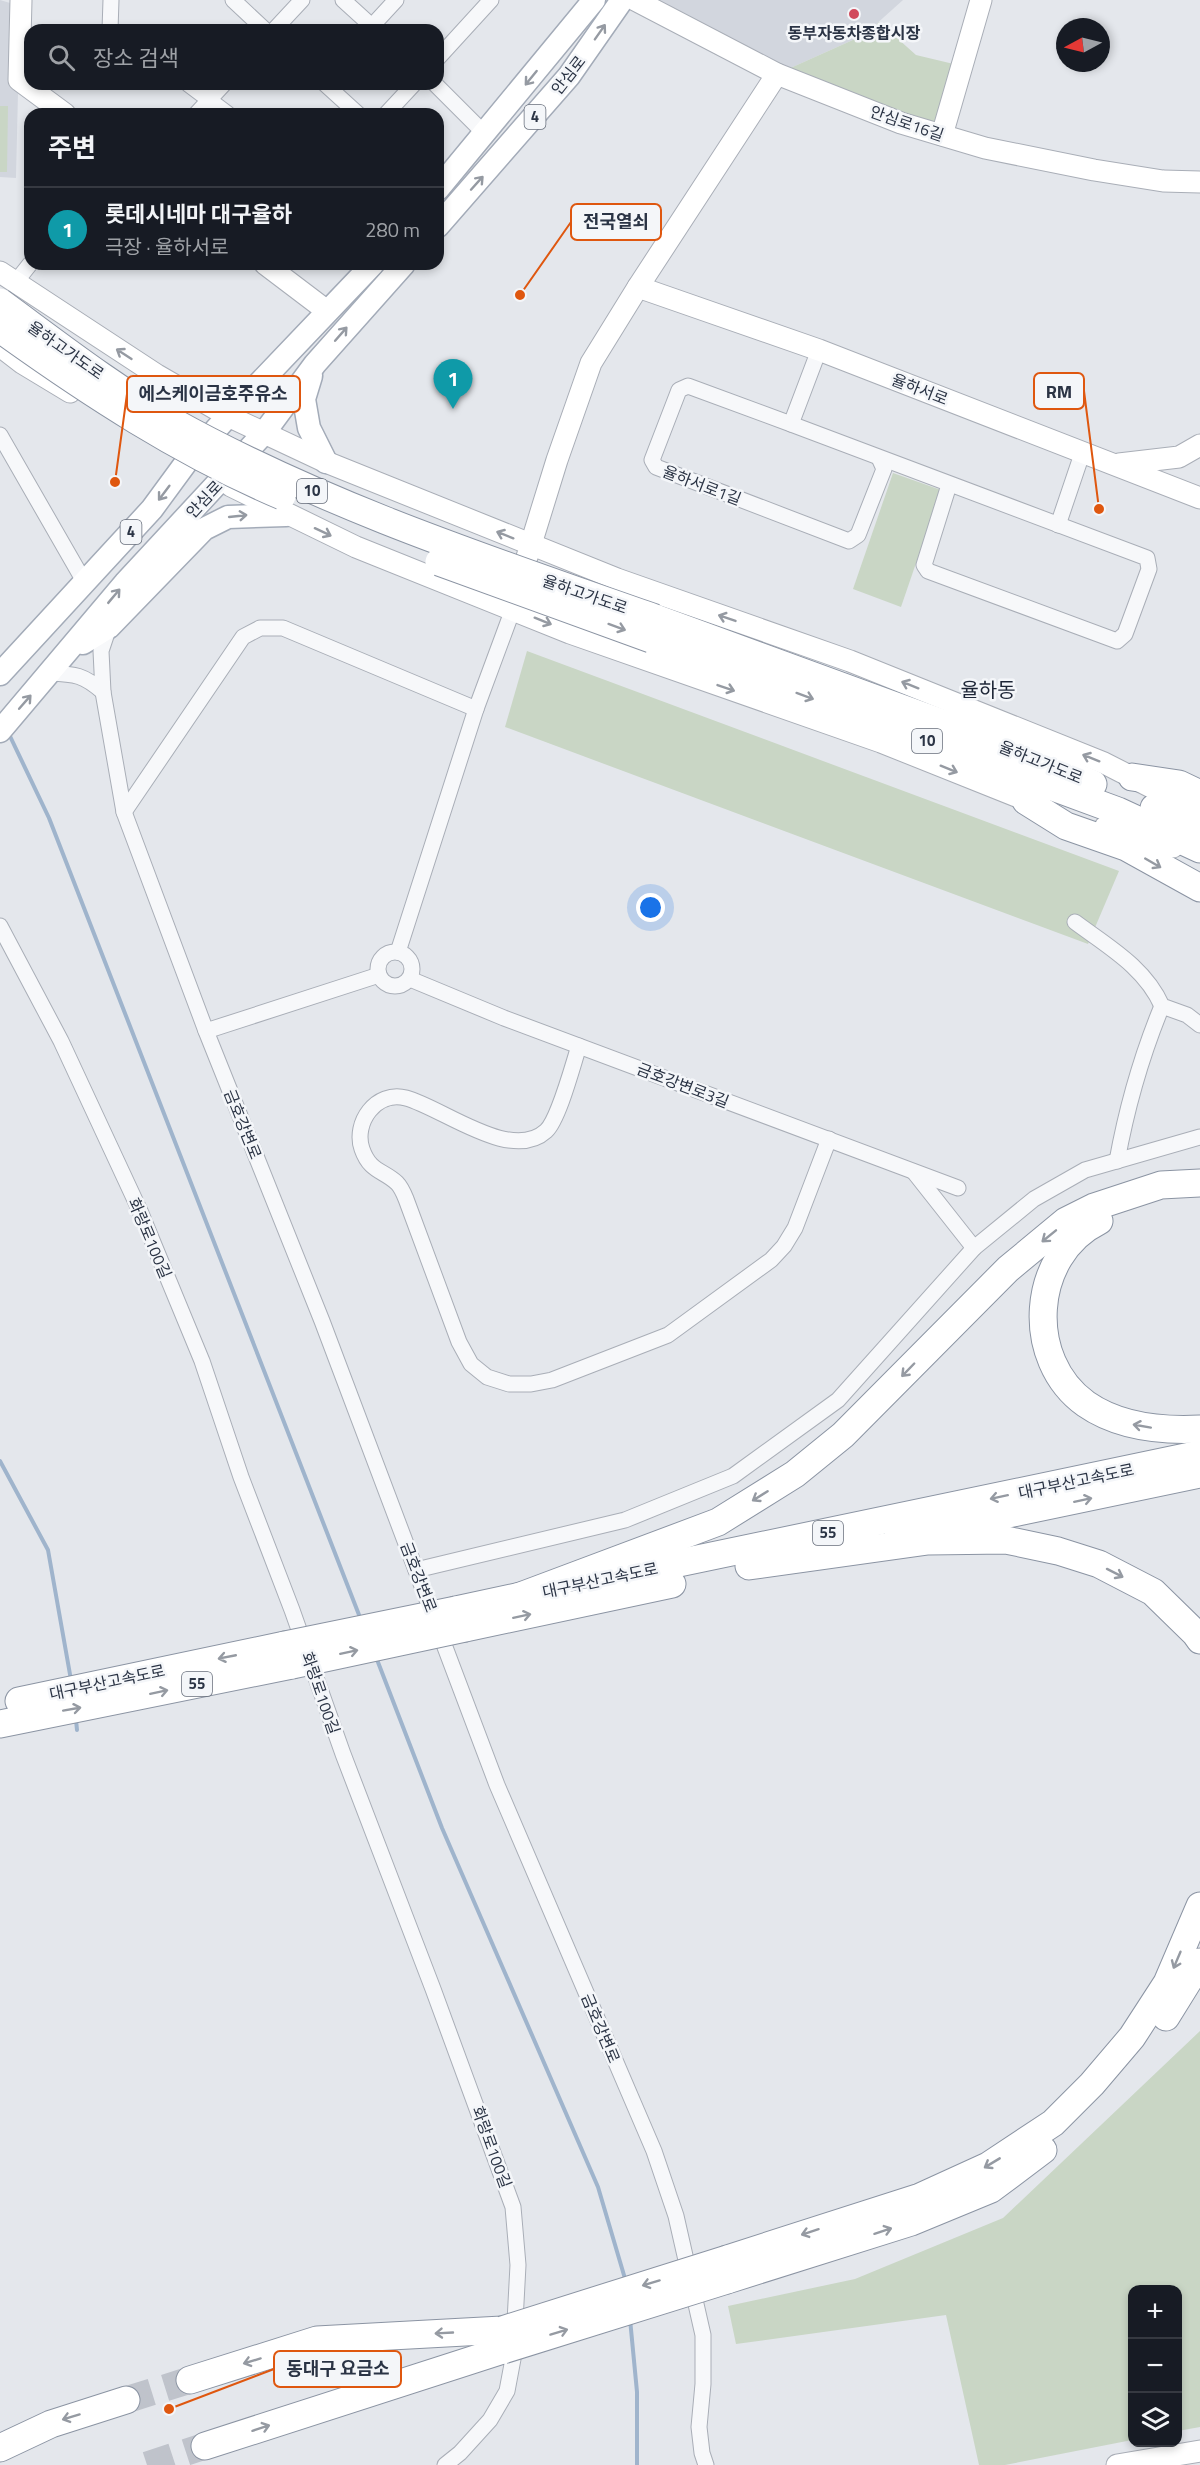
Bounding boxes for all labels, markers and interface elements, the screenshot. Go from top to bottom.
marker: 동부자동차종합시장 [847,7,861,21]
north arrow [1056,18,1110,72]
place label: 동부자동차종합시장 [788,21,921,45]
search box [24,24,444,90]
one-way arrow [594,24,606,40]
icon: search [45,41,78,74]
text: 장소 검색 [93,41,179,75]
street label: 안심로 [545,50,591,100]
one-way arrow [524,70,537,86]
street label: 안심로16길 [867,99,947,147]
road number: 4 [524,105,546,129]
text: 주변 [48,128,96,167]
one-way arrow [470,176,484,191]
text: 롯데시네마 대구율하 [105,197,292,231]
callout: 전국열쇠 [571,204,661,240]
text: 전국열쇠 [583,208,649,235]
text: 1 [62,214,73,245]
text: 280 m [365,214,420,245]
text: 극장 · 율하서로 [105,231,229,262]
street label: 율하고가도로 [23,315,109,385]
one-way arrow [334,327,348,342]
one-way arrow [116,347,133,359]
pin: 1 [434,360,472,409]
street label: 율하서로 [888,367,952,411]
callout: RM [1034,373,1084,409]
callout: 에스케이금호주유소 [127,376,300,412]
text: RM [1046,378,1072,405]
text: 에스케이금호주유소 [138,380,288,407]
street label: 율하서로1길 [659,459,745,511]
street label: 안심로 [180,474,228,523]
road number: 10 [297,479,327,503]
one-way arrow [158,485,171,501]
one-way arrow [228,511,248,522]
road number: 4 [120,520,142,544]
one-way arrow [314,526,332,538]
one-way arrow [496,529,515,540]
street label: 율하고가도로 [539,568,631,620]
one-way arrow [108,588,121,604]
one-way arrow [718,611,737,622]
one-way arrow [533,616,551,627]
one-way arrow [607,622,626,633]
district label: 율하동 [960,674,1016,705]
one-way arrow [902,679,920,690]
one-way arrow [716,683,735,694]
one-way arrow [795,691,814,702]
one-way arrow [18,695,32,710]
road number: 10 [912,729,942,753]
street label: 율하고가도로 [996,734,1087,790]
one-way arrow [1083,751,1101,762]
one-way arrow [939,764,957,775]
one-way arrow [1144,857,1161,869]
your location [636,893,665,922]
street label: 금호강변로3길 [633,1056,733,1114]
street label: 금호강변로 [218,1085,268,1163]
street label: 화랑로100길 [122,1194,178,1282]
one-way arrow [1041,1229,1057,1242]
one-way arrow [901,1363,916,1378]
one-way arrow [1132,1420,1152,1431]
street label: 대구부산고속도로 [1016,1457,1136,1505]
one-way arrow [752,1490,769,1502]
one-way arrow [990,1492,1009,1503]
one-way arrow [1073,1493,1092,1505]
road number: 55 [813,1521,843,1545]
street label: 금호강변로 [395,1538,443,1616]
street label: 대구부산고속도로 [540,1556,660,1604]
one-way arrow [1106,1567,1124,1579]
one-way arrow [512,1610,531,1621]
one-way arrow [339,1646,358,1658]
street label: 화랑로100길 [296,1649,346,1737]
one-way arrow [218,1652,238,1663]
street label: 대구부산고속도로 [47,1658,167,1706]
road number: 55 [182,1672,212,1696]
one-way arrow [149,1686,169,1697]
one-way arrow [62,1703,81,1714]
one-way arrow [1170,1951,1181,1969]
street label: 금호강변로 [576,1989,627,2067]
street label: 화랑로100길 [466,2103,518,2191]
one-way arrow [984,2157,1001,2169]
one-way arrow [873,2225,892,2236]
one-way arrow [801,2227,820,2238]
one-way arrow [642,2278,661,2289]
map controls [1128,2285,1182,2447]
button: + [1128,2285,1182,2339]
one-way arrow [549,2326,568,2337]
one-way arrow [434,2328,454,2339]
button: − [1128,2339,1182,2393]
callout: 동대구 요금소 [274,2351,401,2387]
text: 동대구 요금소 [286,2355,390,2382]
one-way arrow [243,2356,262,2367]
button: layers [1128,2393,1182,2447]
one-way arrow [62,2413,81,2424]
one-way arrow [251,2422,270,2433]

